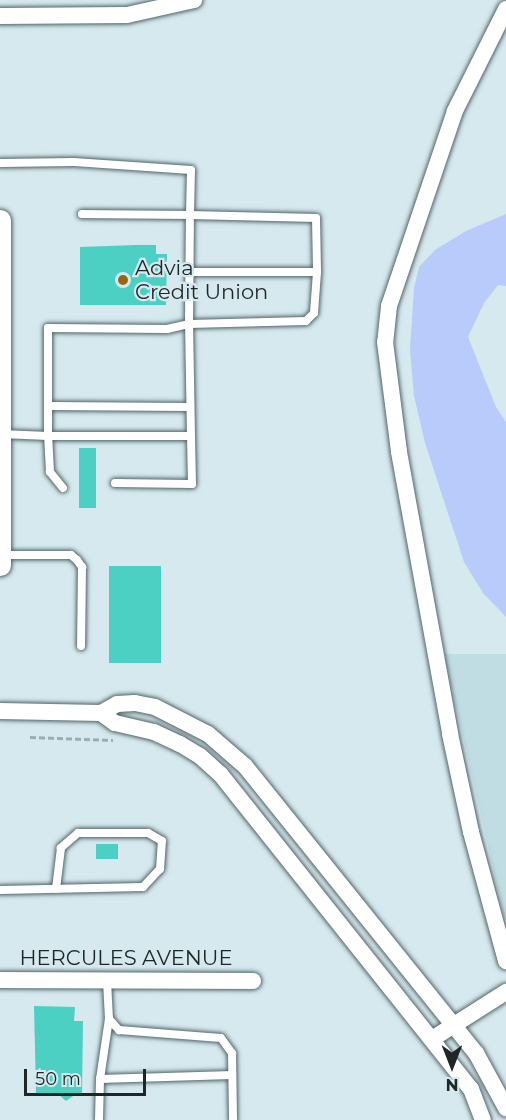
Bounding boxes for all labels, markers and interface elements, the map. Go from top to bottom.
place label: Advia Credit Union [135,255,268,305]
marker: Advia Credit Union [116,273,130,287]
street label: HERCULES AVENUE [19,945,233,971]
north arrow [422,1036,482,1096]
scale bar [27,1057,148,1095]
text: 50 m [35,1068,81,1090]
text: N [446,1075,458,1094]

